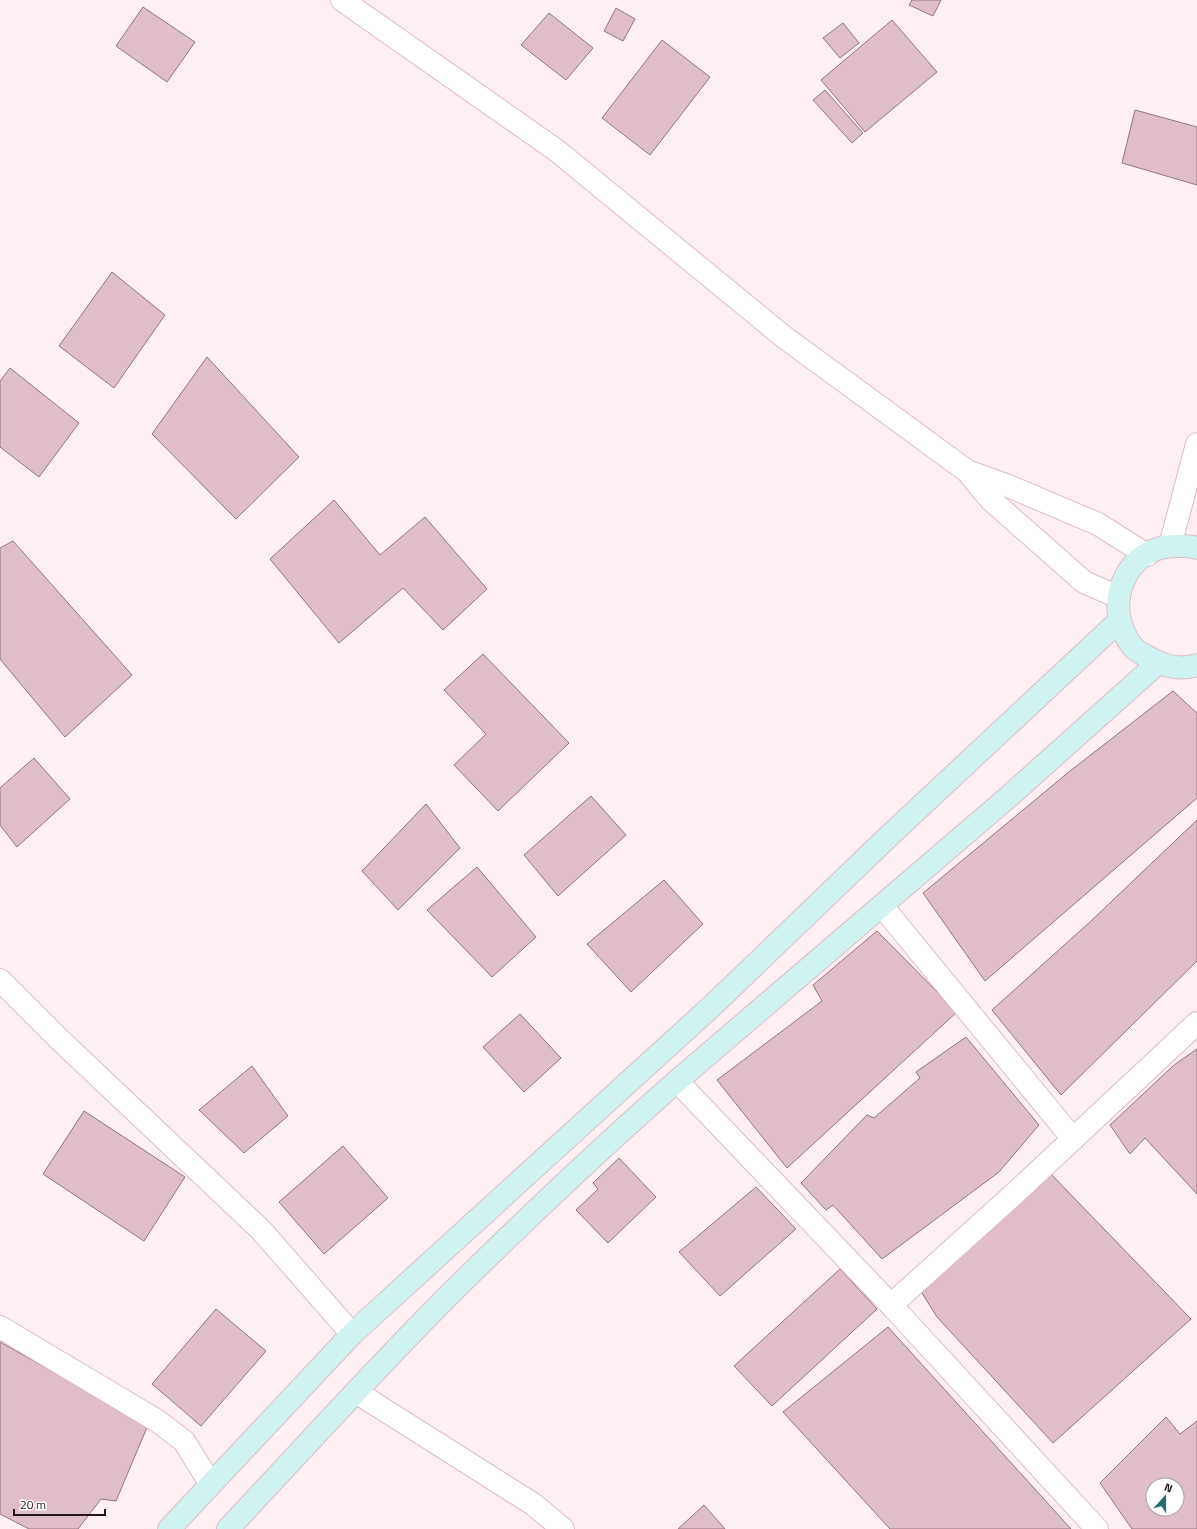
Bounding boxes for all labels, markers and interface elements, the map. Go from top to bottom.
north arrow [1145,1477,1185,1517]
text: N [1162,1479,1175,1496]
scale bar [14,1491,105,1517]
text: 20 m [20,1495,46,1514]

